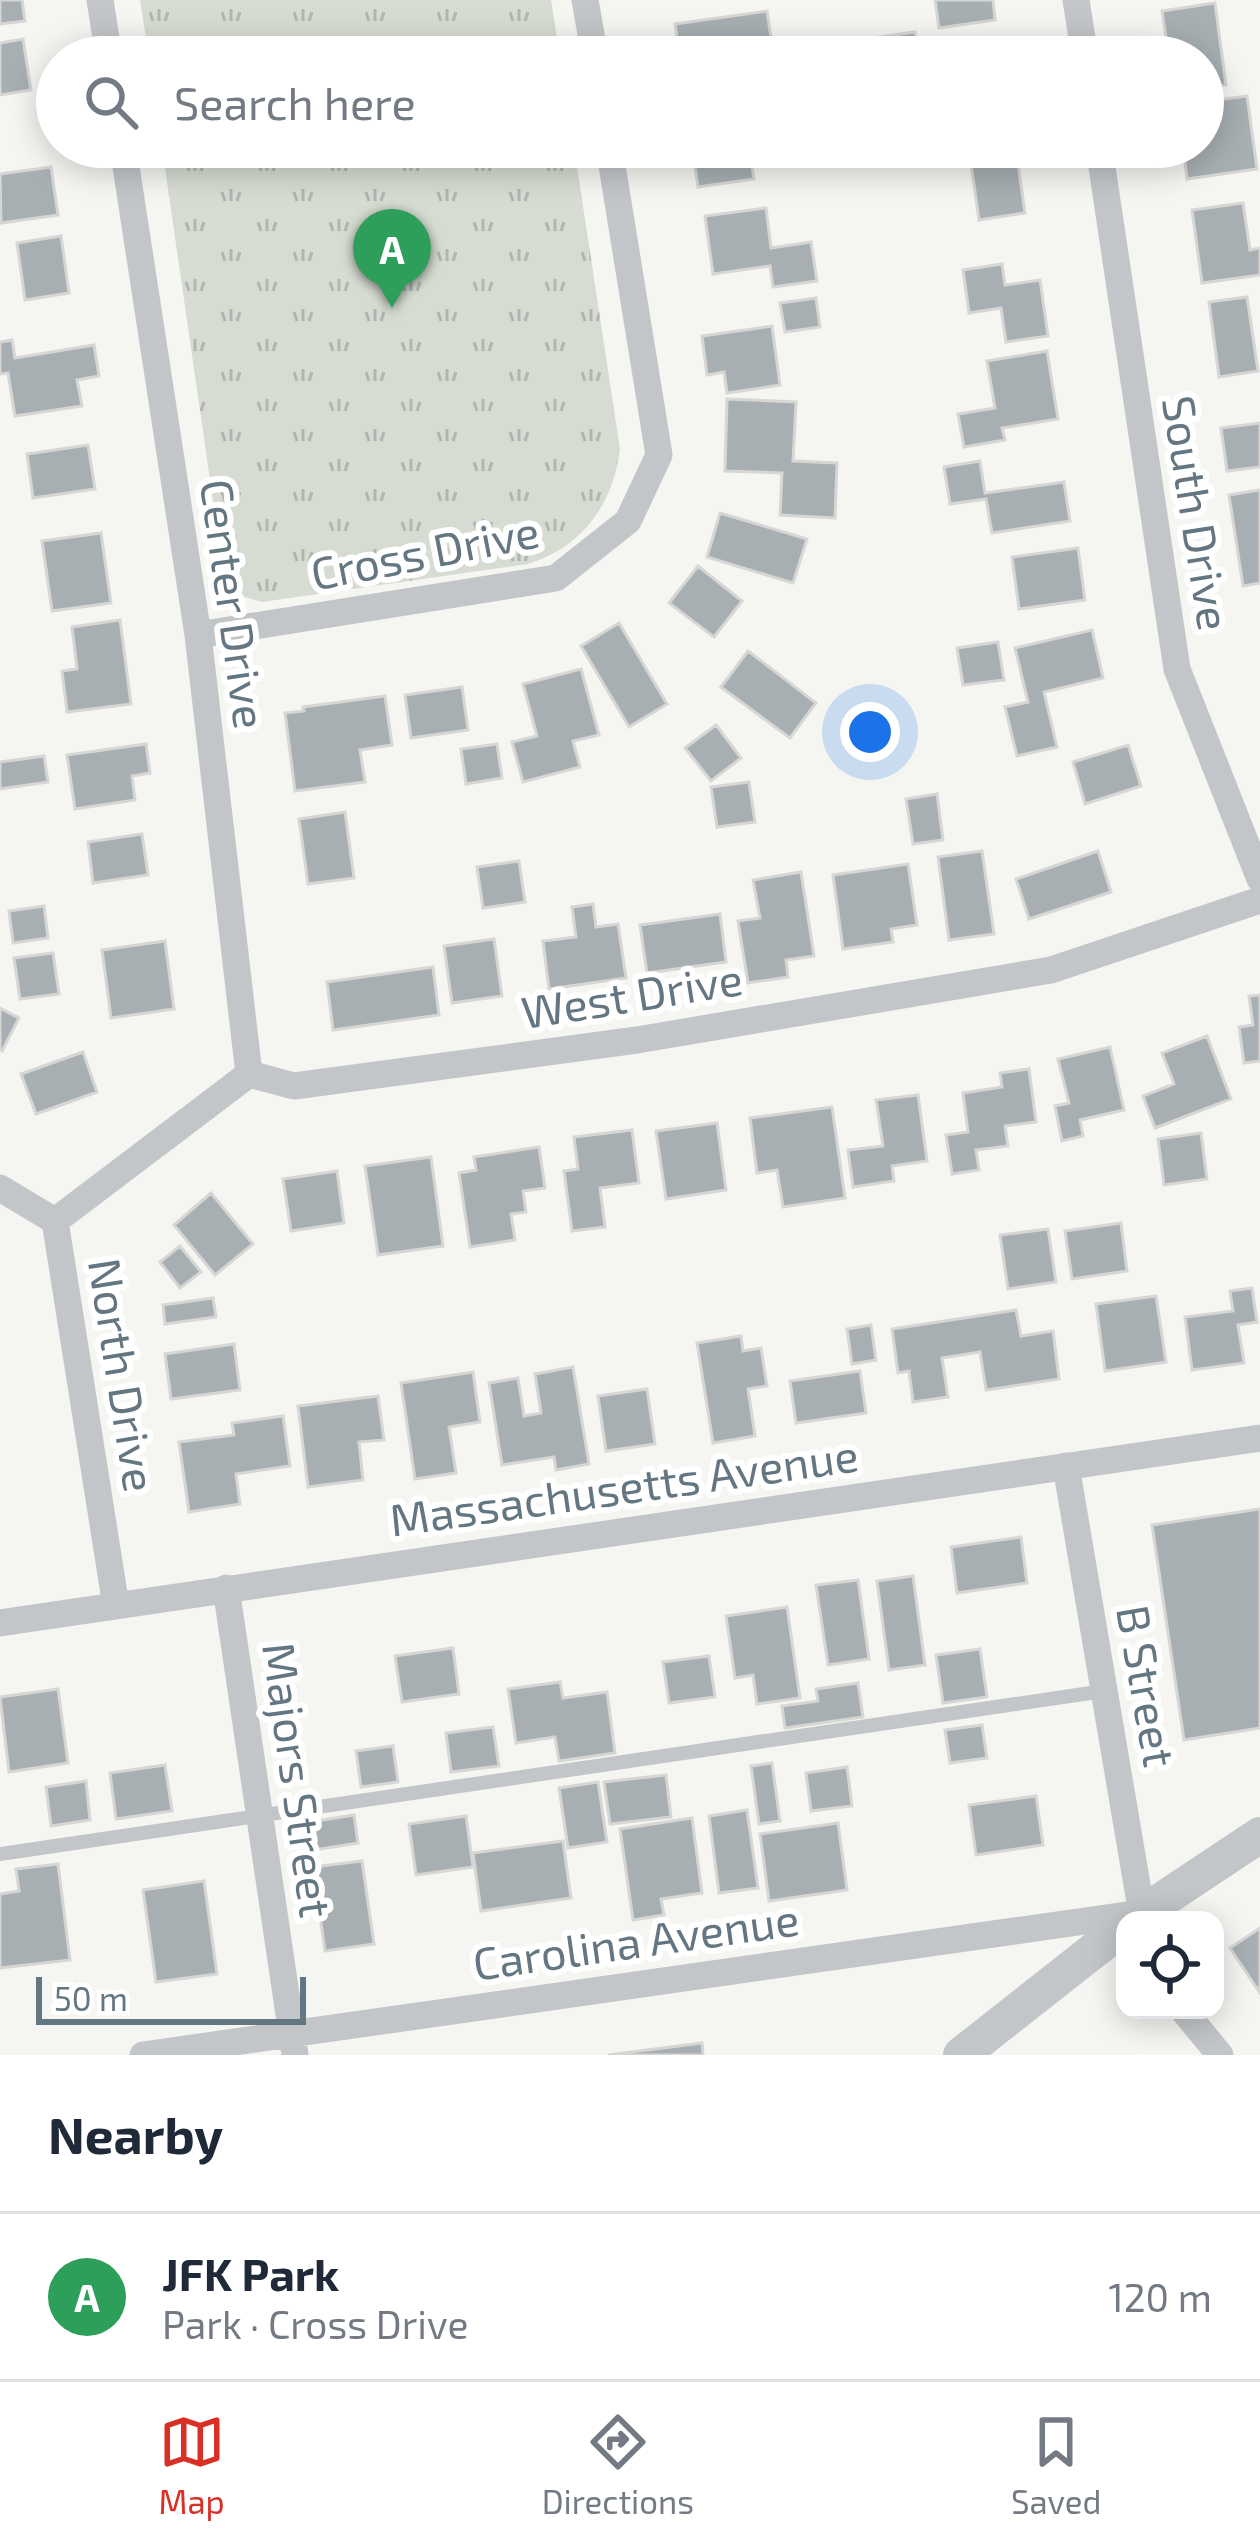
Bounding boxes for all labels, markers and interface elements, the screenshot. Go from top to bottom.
search box [36,36,1224,168]
icon: search [78,69,144,135]
text: Search here [174,75,416,129]
pin: A [353,209,431,308]
street label: South Drive [1153,392,1243,634]
street label: Center Drive [191,476,279,732]
street label: Cross Drive [306,502,543,600]
your location [840,702,900,762]
street label: West Drive [517,950,746,1038]
street label: North Drive [79,1254,169,1495]
street label: Massachusetts Avenue [386,1426,861,1546]
street label: B Street [1107,1601,1189,1771]
street label: Majors Street [252,1639,345,1921]
street label: Carolina Avenue [469,1890,802,1990]
map controls [1116,1911,1224,2019]
button: locate [1116,1911,1224,2019]
scale bar [36,1971,306,2024]
text: 50 m [54,1978,128,2018]
text: Nearby [48,2103,223,2164]
text: JFK Park [162,2246,339,2300]
text: A [74,2273,100,2320]
text: 120 m [1108,2273,1212,2320]
text: Park · Cross Drive [162,2300,468,2347]
tab: Map [159,2409,225,2521]
tab: Directions [542,2409,694,2521]
tab: Saved [1011,2409,1101,2521]

